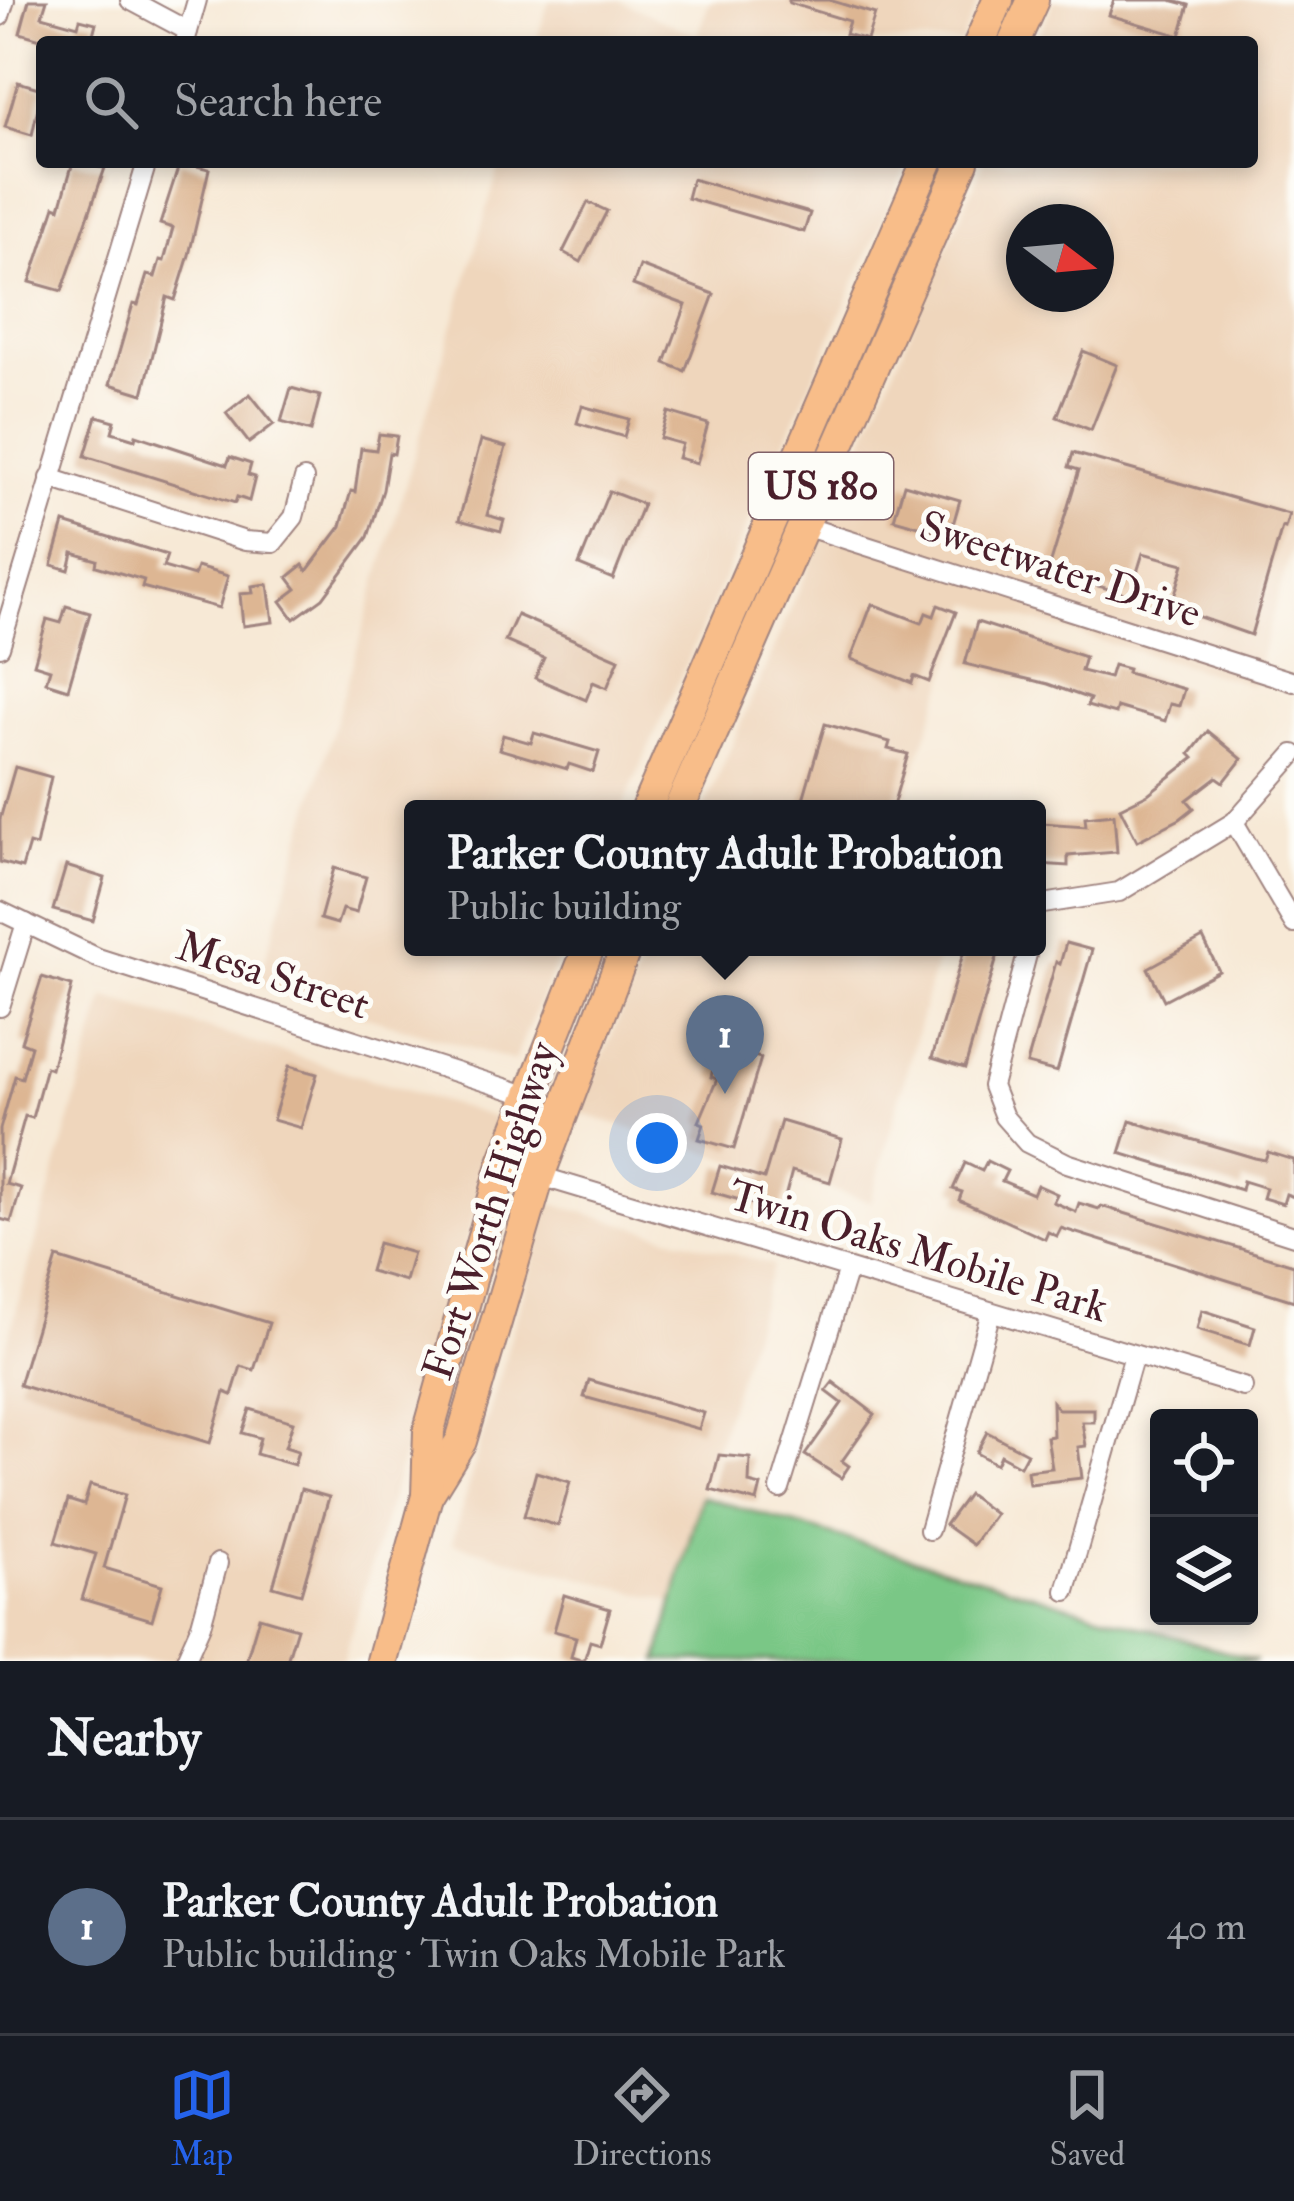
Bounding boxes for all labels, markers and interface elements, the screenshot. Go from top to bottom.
search box [36,36,1258,168]
icon: search [78,69,144,135]
text: Search here [174,74,382,130]
north arrow [1006,204,1114,312]
road number: US 180 [749,453,893,519]
street label: Sweetwater Drive [913,500,1207,640]
popup [404,800,1046,956]
text: Parker County Adult Probation [447,826,1003,882]
text: Public building [447,882,681,931]
street label: Mesa Street [170,920,376,1032]
pin: 1 [686,995,764,1094]
street label: Fort Worth Highway [412,1035,570,1386]
your location [627,1113,687,1173]
street label: Twin Oaks Mobile Park [722,1170,1114,1334]
map controls [1150,1409,1258,1625]
button: locate [1150,1409,1258,1517]
button: layers [1150,1517,1258,1625]
text: Nearby [48,1707,201,1771]
text: Parker County Adult Probation [162,1874,718,1930]
text: 1 [80,1902,94,1951]
text: 40 m [1167,1902,1246,1951]
text: Public building · Twin Oaks Mobile Park [162,1930,786,1979]
tab: Map [169,2062,235,2175]
tab: Directions [573,2062,712,2175]
tab: Saved [1050,2062,1125,2175]

